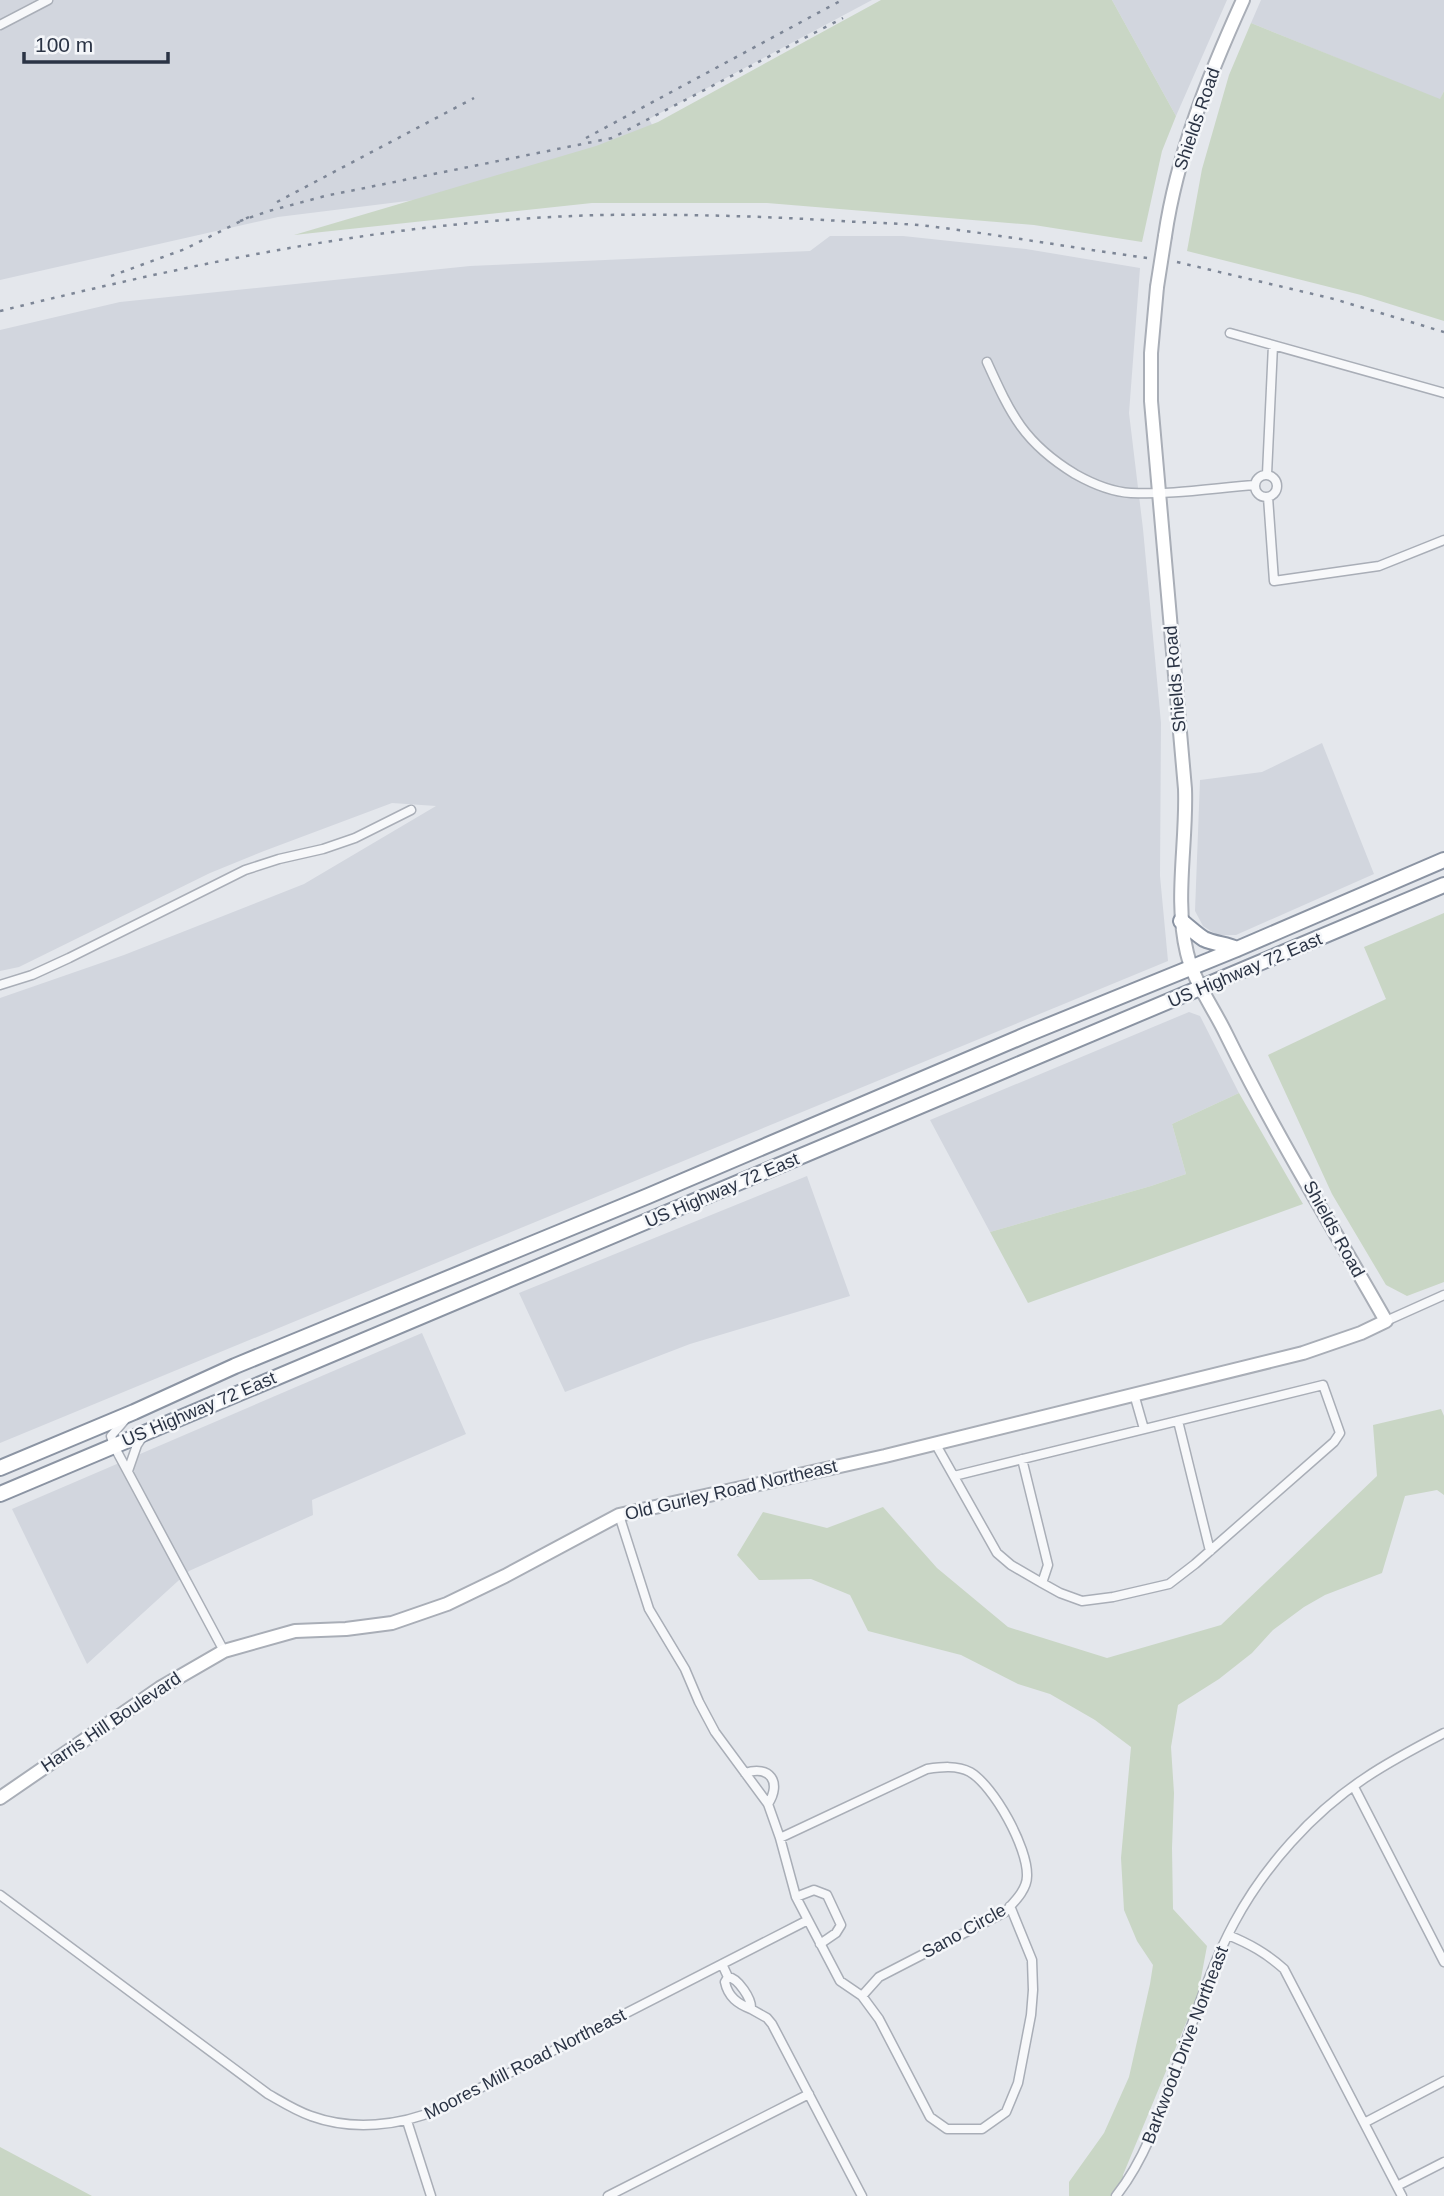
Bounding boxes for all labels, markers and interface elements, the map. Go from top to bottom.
scale bar [24,21,168,65]
text: 100 m [35,33,93,56]
street label: Shields Road [1170,65,1224,173]
street label: Shields Road [1160,625,1190,733]
street label: US Highway 72 East [1165,929,1325,1011]
street label: US Highway 72 East [642,1149,802,1231]
street label: Shields Road [1299,1177,1369,1281]
street label: US Highway 72 East [119,1368,279,1450]
street label: Old Gurley Road Northeast [623,1456,839,1524]
street label: Harris Hill Boulevard [37,1668,185,1776]
street label: Sano Circle [918,1900,1010,1962]
street label: Barkwood Drive Northeast [1138,1943,1232,2147]
street label: Moores Mill Road Northeast [421,2004,629,2124]

